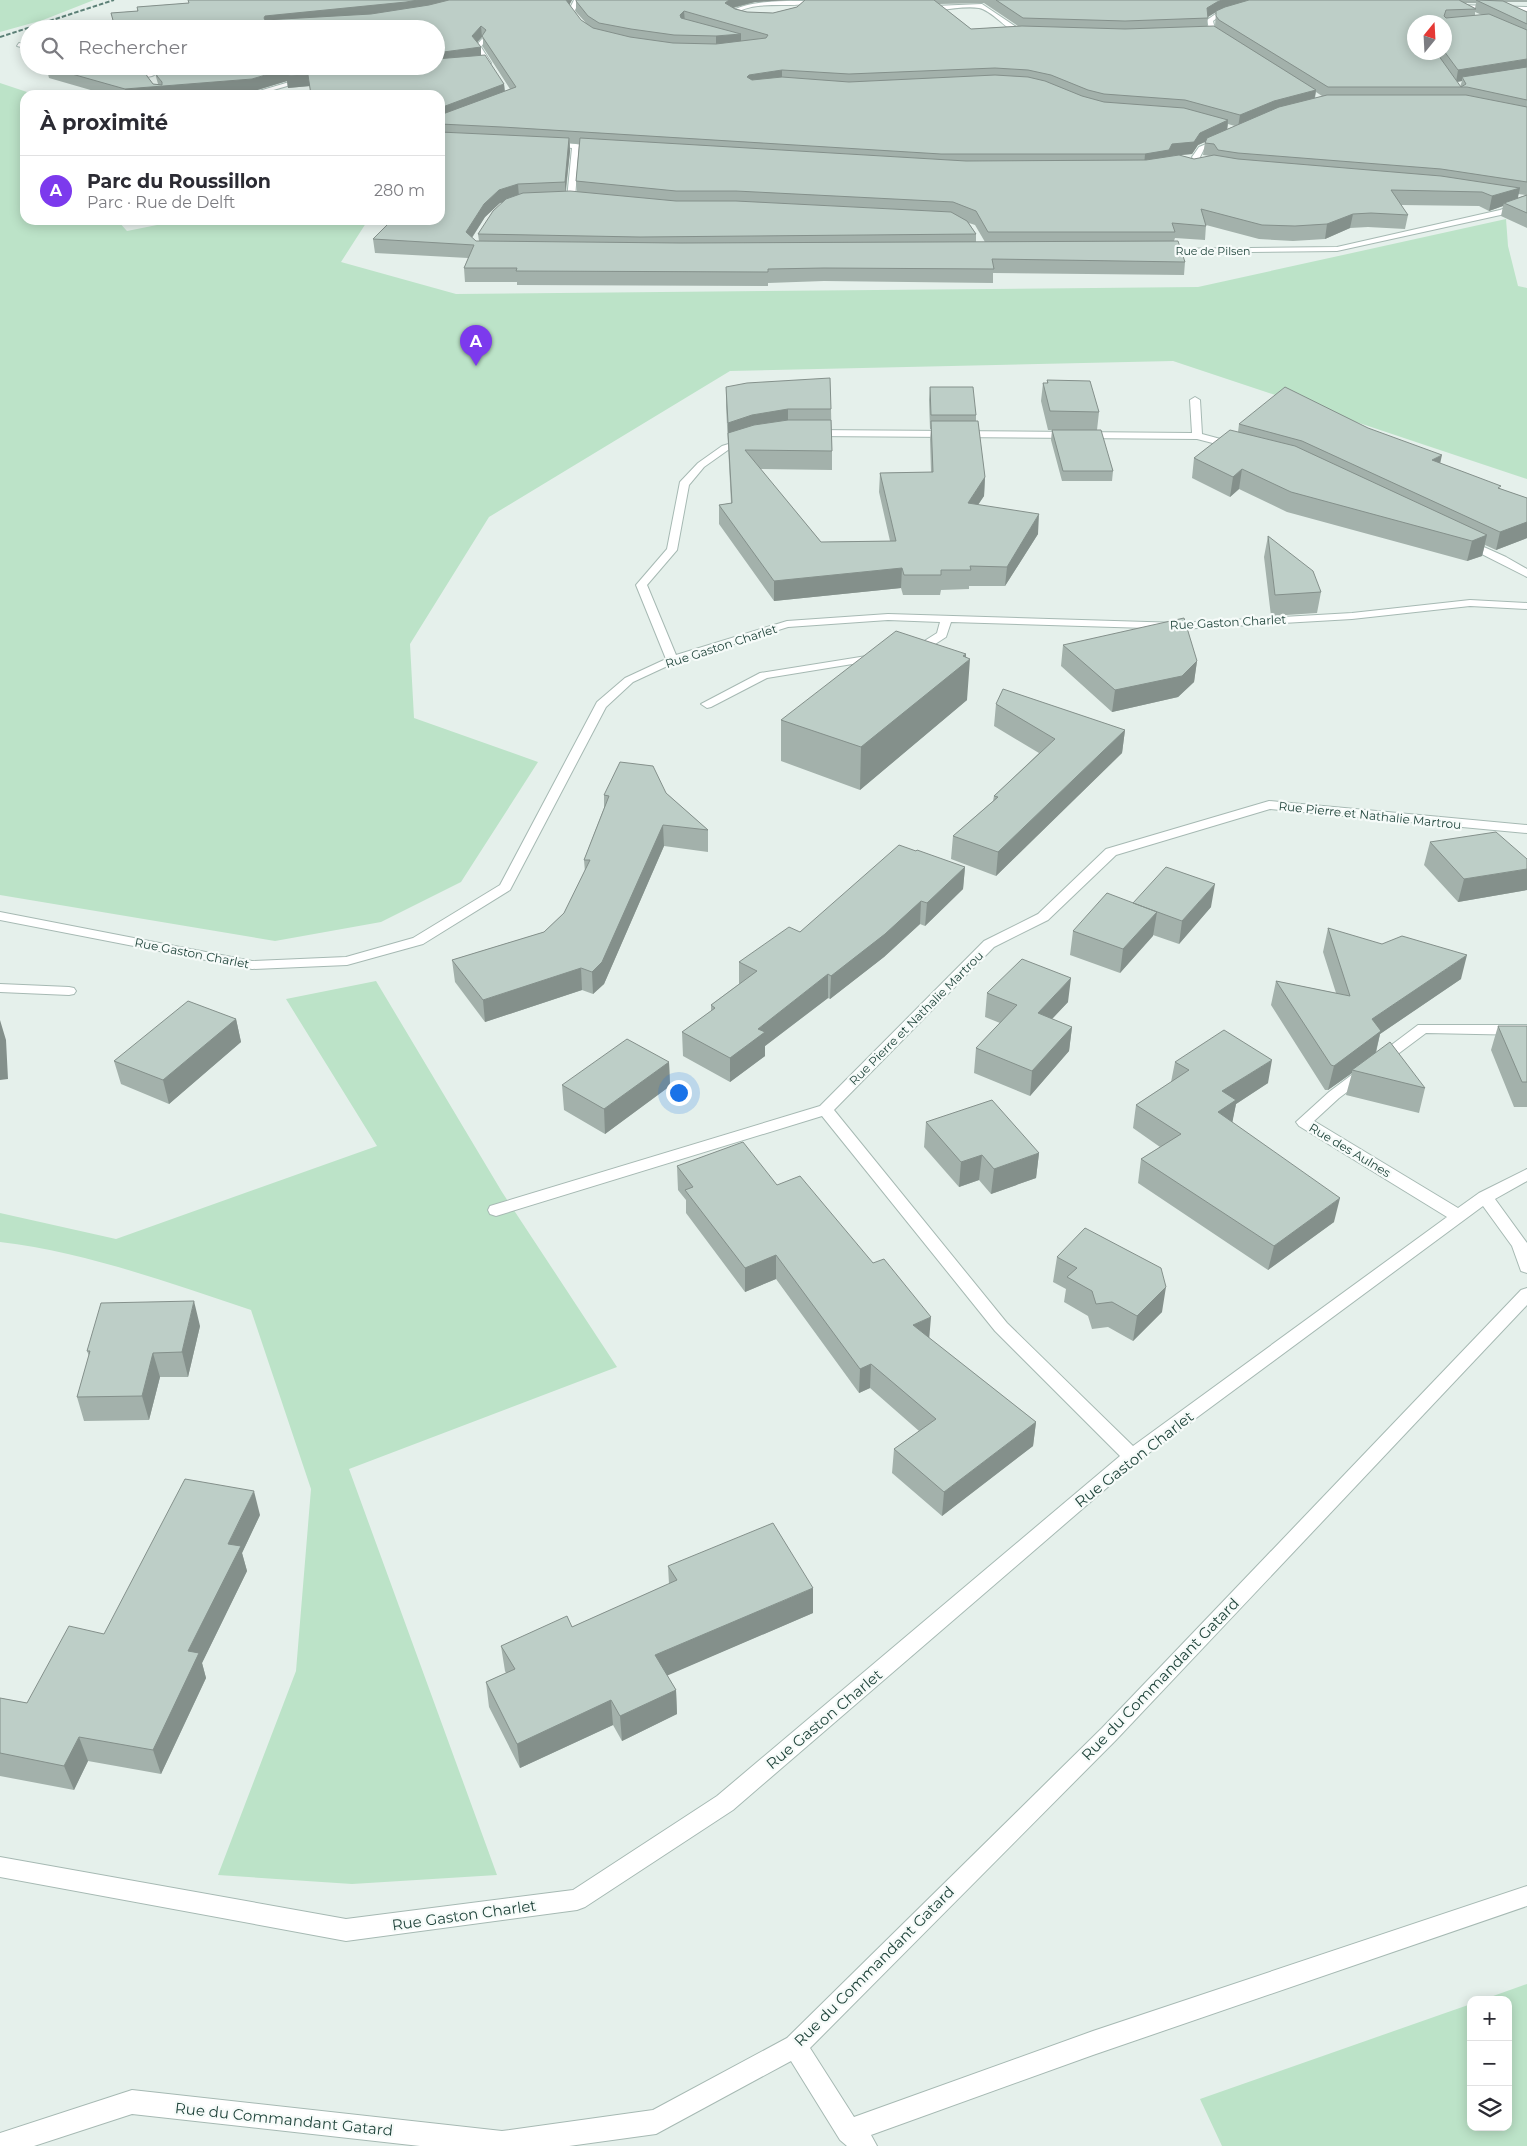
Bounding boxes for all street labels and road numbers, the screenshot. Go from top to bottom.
street label: Rue de Pilsen [1175,244,1251,258]
street label: Rue Gaston Charlet [1169,611,1287,633]
street label: Rue Gaston Charlet [663,621,779,671]
street label: Rue Pierre et Nathalie Martrou [1278,798,1462,832]
street label: Rue Gaston Charlet [133,935,251,972]
street label: Rue Pierre et Nathalie Martrou [846,948,986,1088]
street label: Rue des Aulnes [1306,1120,1394,1180]
street label: Rue Gaston Charlet [1071,1407,1197,1511]
street label: Rue du Commandant Gatard [1077,1594,1243,1764]
street label: Rue Gaston Charlet [762,1665,886,1773]
street label: Rue du Commandant Gatard [790,1882,958,2050]
street label: Rue Gaston Charlet [391,1895,537,1935]
street label: Rue du Commandant Gatard [174,2098,394,2140]

